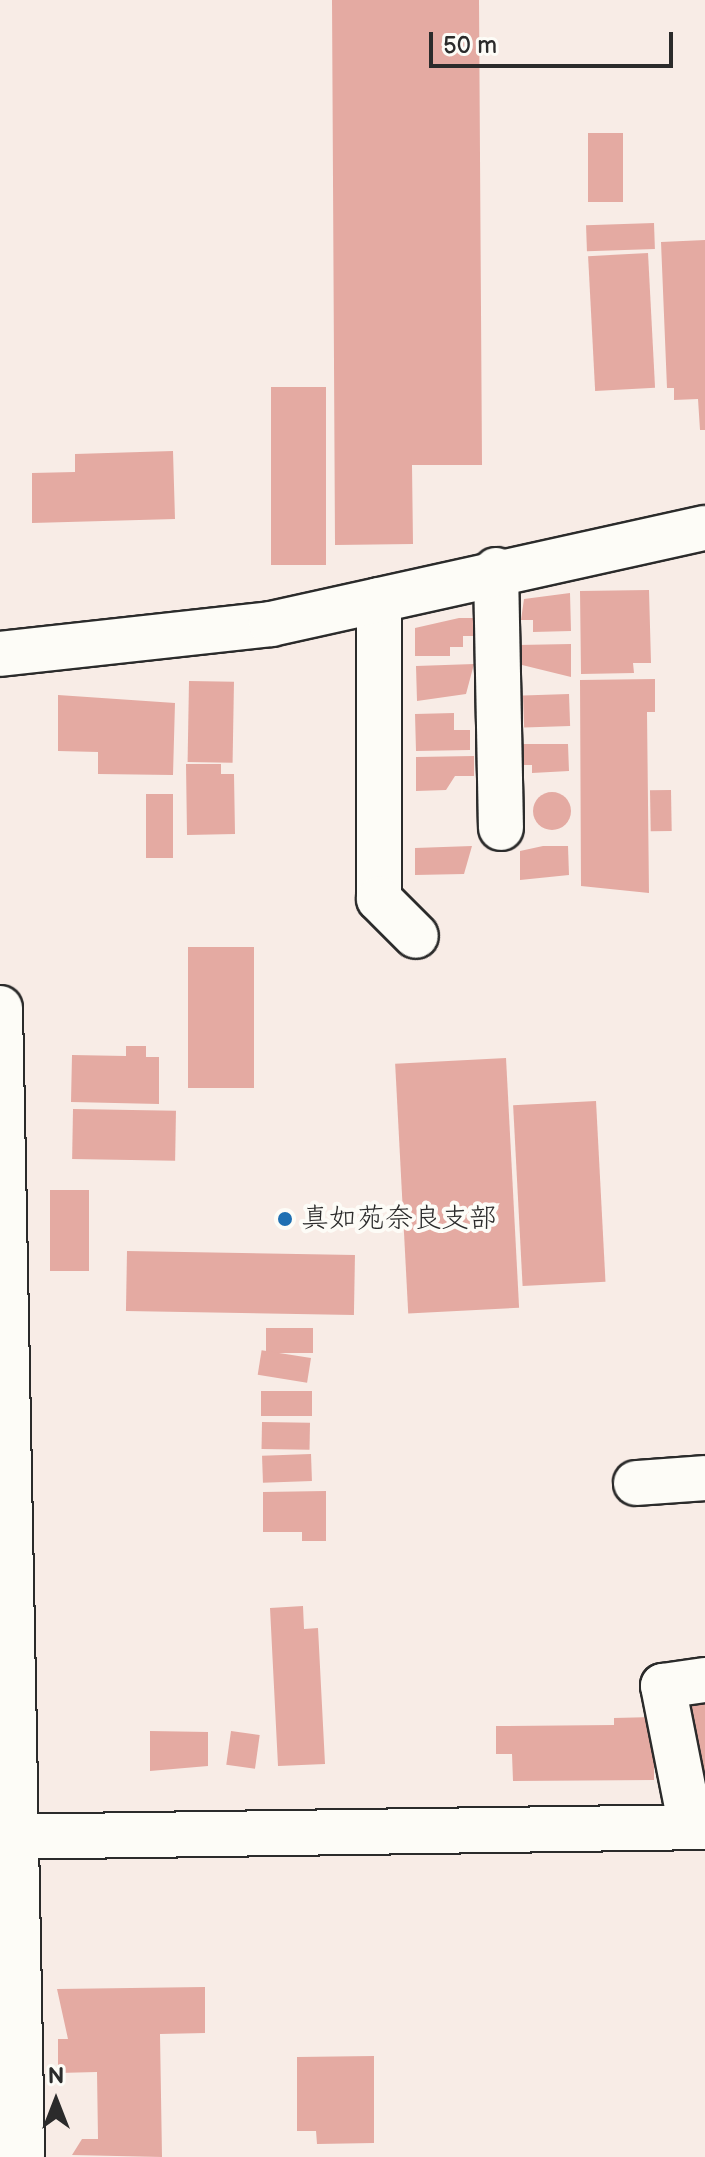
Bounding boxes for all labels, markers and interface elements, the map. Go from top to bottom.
scale bar [433,16,677,66]
text: 50 m [443,31,497,60]
place label: 真如苑奈良支部 [301,1202,497,1236]
marker: 真如苑奈良支部 [276,1210,294,1228]
north arrow [16,2061,96,2141]
text: N [48,2063,64,2090]

